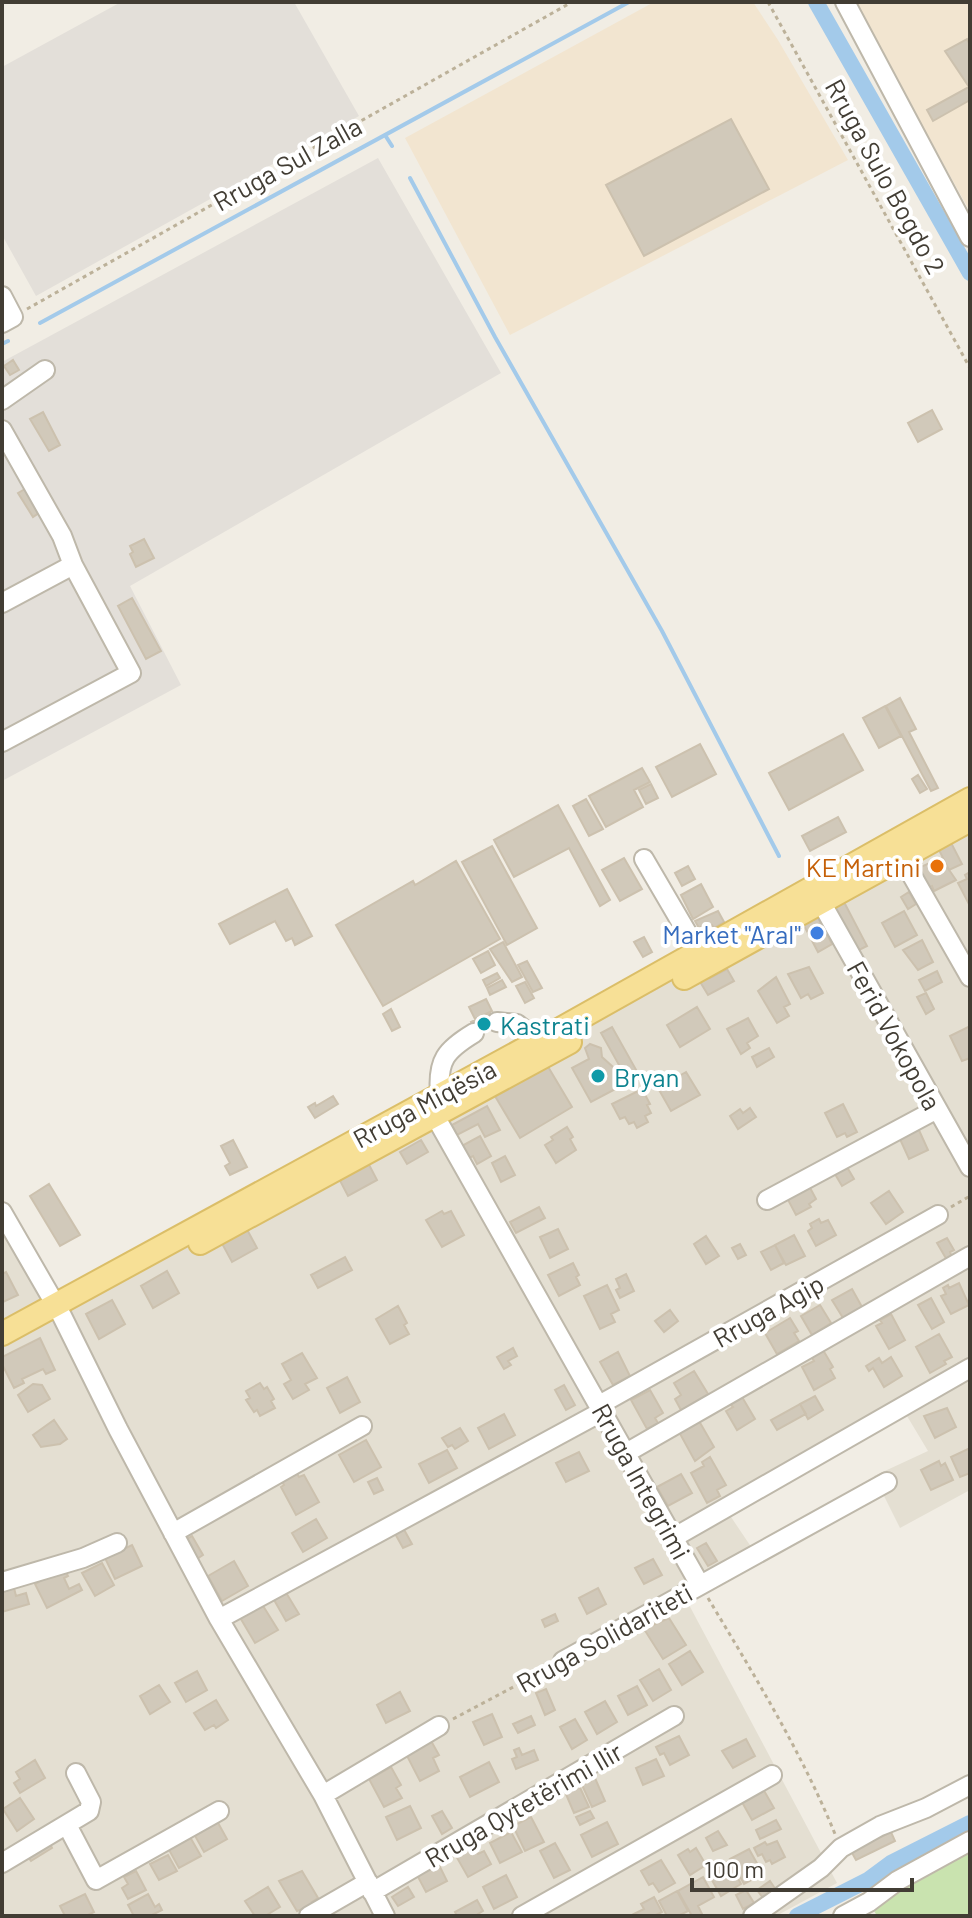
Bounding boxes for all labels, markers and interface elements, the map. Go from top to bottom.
street label: Rruga Sulo Bogdo 2 [820,73,952,279]
street label: Rruga Sul Zalla [207,109,367,217]
place label: KE Martini [806,851,921,882]
marker: KE Martini [928,857,946,875]
place label: Market "Aral" [662,918,801,949]
marker: Market "Aral" [808,924,826,942]
street label: Ferid Vokopola [841,955,949,1115]
place label: Kastrati [500,1009,590,1040]
marker: Kastrati [475,1015,493,1033]
street label: Rruga Miqësia [347,1052,501,1154]
place label: Bryan [614,1061,680,1092]
marker: Bryan [589,1067,607,1085]
street label: Rruga Agip [707,1267,829,1353]
street label: Rruga Integrimi [586,1398,698,1564]
street label: Rruga Solidariteti [511,1576,697,1698]
street label: Rruga Qytetërimi Ilir [419,1735,628,1873]
scale bar [692,1842,912,1892]
text: 100 m [704,1854,764,1883]

